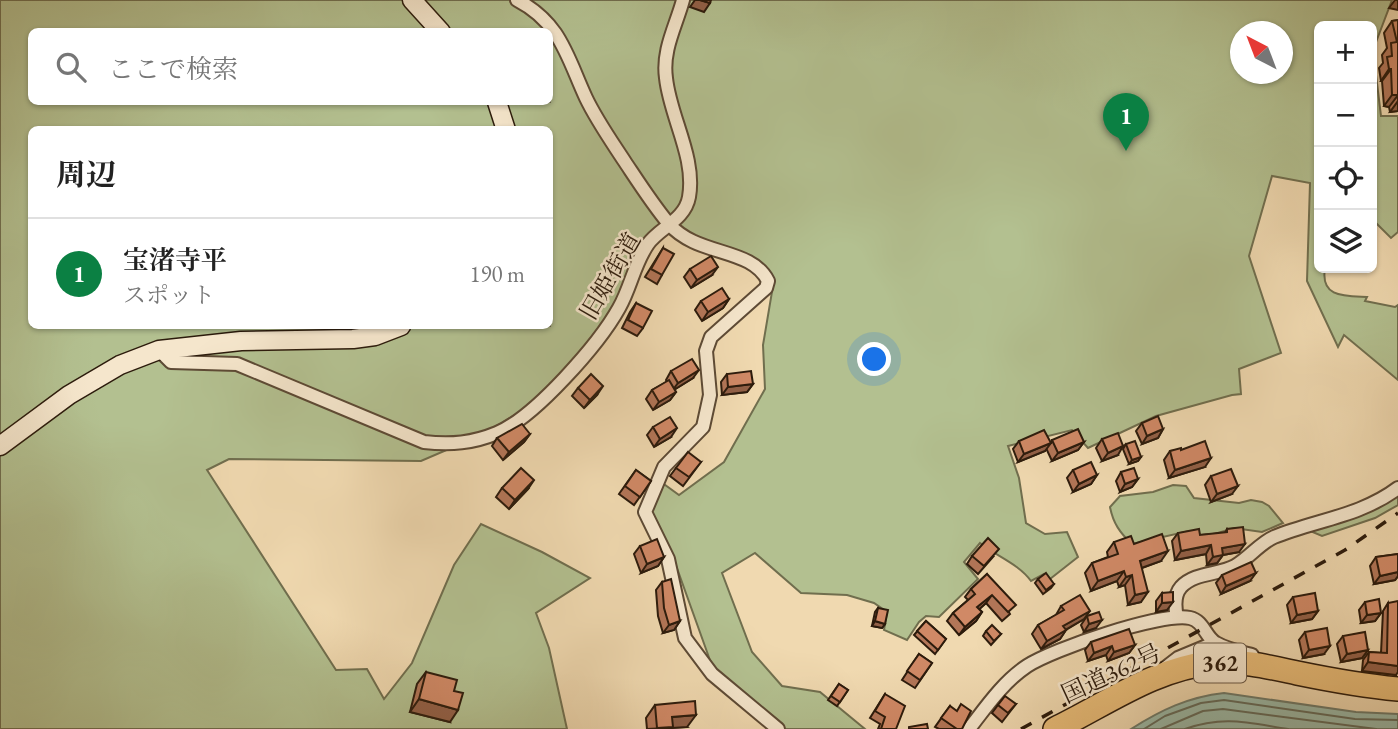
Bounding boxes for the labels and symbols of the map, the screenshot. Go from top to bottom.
north arrow [1230,21,1293,84]
pin: 1 [1103,93,1149,151]
street label: 旧姫街道 [573,227,647,325]
your location [857,342,891,376]
street label: 国道362号 [1056,636,1166,710]
road number: 362 [1194,643,1246,682]

